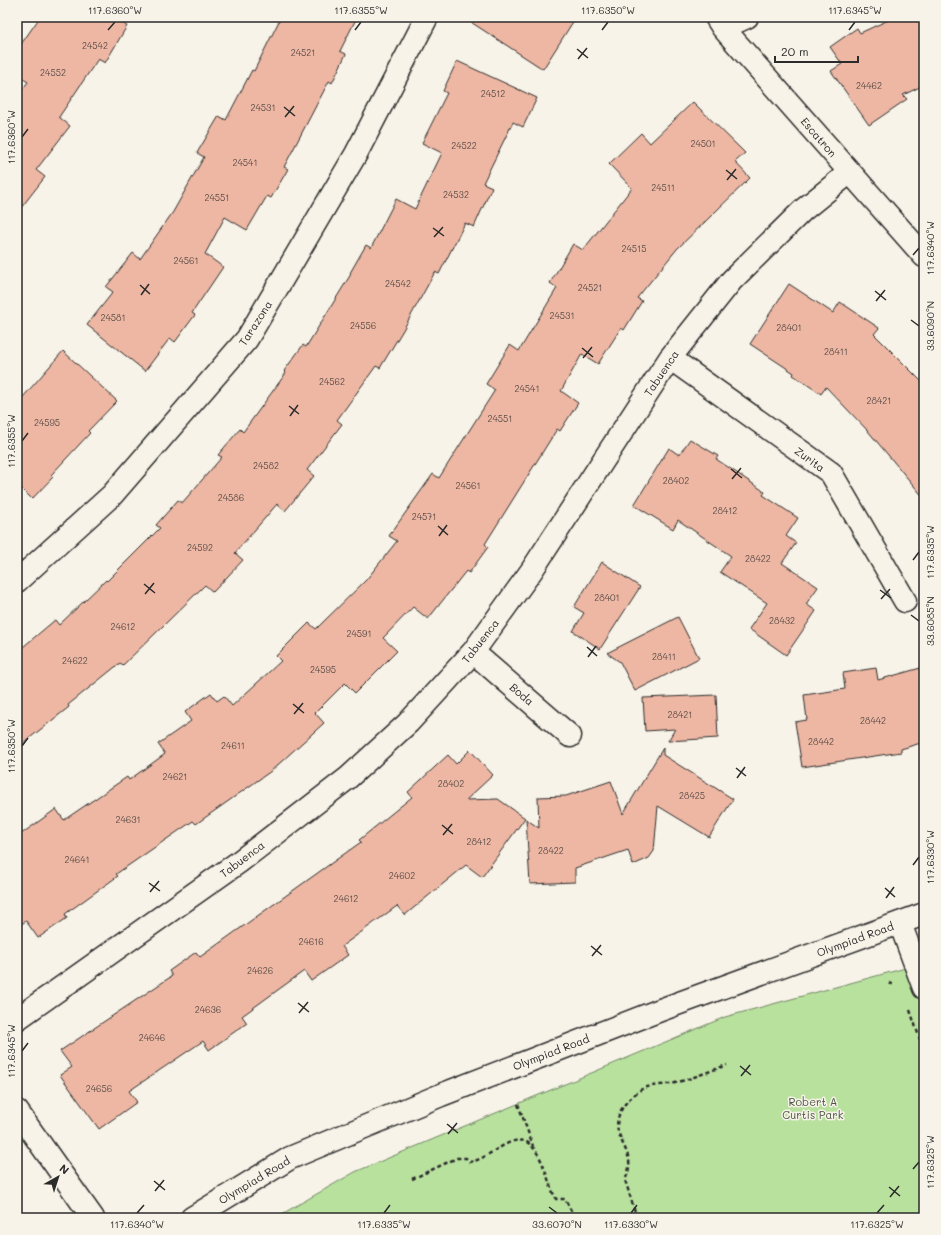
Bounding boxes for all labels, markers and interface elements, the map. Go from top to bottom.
text: 117.6360°W [88,3,142,17]
text: 117.6355°W [334,3,388,17]
text: 117.6350°W [581,3,635,17]
text: 117.6345°W [828,3,882,17]
scale bar [775,38,858,64]
house number: 24542 [82,40,108,51]
text: 20 m [781,43,809,59]
house number: 24521 [291,47,315,58]
house number: 24552 [40,67,66,78]
house number: 24462 [856,80,882,91]
house number: 24512 [481,88,505,99]
house number: 24531 [251,102,275,113]
text: 117.6360°W [4,110,18,164]
street label: Escatron [798,114,840,160]
house number: 24501 [690,138,716,149]
house number: 24522 [451,140,477,151]
house number: 24541 [233,157,257,168]
house number: 24511 [651,182,675,193]
house number: 24532 [443,189,469,200]
house number: 24551 [205,192,229,203]
text: 117.6340°W [923,221,937,275]
house number: 24515 [622,243,646,254]
house number: 24561 [173,255,199,266]
house number: 24542 [385,278,411,289]
house number: 24521 [578,282,602,293]
street label: Tarazona [235,297,275,348]
text: 33.6090°N [923,301,937,351]
house number: 24531 [550,310,574,321]
house number: 24581 [100,312,126,323]
house number: 24556 [350,320,376,331]
house number: 28401 [776,322,802,333]
house number: 28411 [824,346,848,357]
street label: Tabuenca [640,347,682,399]
house number: 24562 [319,376,345,387]
house number: 24541 [515,383,539,394]
house number: 28421 [867,395,891,406]
house number: 24551 [488,413,512,424]
text: 117.6355°W [4,414,18,468]
house number: 24595 [34,417,60,428]
street label: Zurita [792,443,828,475]
house number: 24582 [253,460,279,471]
house number: 28402 [663,475,689,486]
house number: 24561 [455,480,481,491]
house number: 24586 [218,492,244,503]
house number: 28412 [713,505,737,516]
house number: 24571 [412,511,436,522]
text: 117.6335°W [923,525,937,579]
house number: 24592 [187,542,213,553]
house number: 28422 [745,553,771,564]
house number: 28401 [594,592,620,603]
text: 33.6085°N [923,596,937,646]
house number: 28432 [769,615,795,626]
street label: Tabuenca [458,616,502,666]
house number: 24612 [111,621,135,632]
house number: 24591 [347,628,371,639]
house number: 28411 [652,651,676,662]
house number: 24622 [62,655,88,666]
house number: 24595 [310,664,336,675]
street label: Boda [507,679,537,709]
house number: 28421 [668,709,692,720]
house number: 28442 [860,715,886,726]
text: 117.6350°W [4,719,18,773]
house number: 28442 [808,736,834,747]
house number: 24611 [221,740,245,751]
house number: 24621 [163,771,187,782]
house number: 28402 [438,778,464,789]
house number: 28425 [679,790,705,801]
house number: 24631 [115,814,141,825]
text: 117.6330°W [923,830,937,884]
house number: 28412 [467,836,491,847]
street label: Tabuenca [217,837,267,881]
house number: 28422 [538,845,564,856]
house number: 24641 [64,854,90,865]
house number: 24602 [389,870,415,881]
house number: 24612 [334,893,358,904]
street label: Olympiad Road [814,918,896,960]
house number: 24616 [298,936,324,947]
house number: 24626 [247,965,273,976]
house number: 24636 [195,1004,221,1015]
text: 117.6345°W [4,1024,18,1078]
street label: Olympiad Road [511,1030,591,1073]
house number: 24646 [139,1032,165,1043]
house number: 24656 [86,1083,112,1094]
park label: Robert A Curtis Park [782,1094,844,1122]
text: 117.6325°W [923,1135,937,1189]
street label: Olympiad Road [215,1153,293,1207]
north arrow [38,1157,78,1197]
text: N [57,1160,73,1177]
text: 117.6340°W [110,1217,164,1231]
text: 117.6335°W [357,1217,411,1231]
text: 33.6070°N [532,1217,582,1231]
text: 117.6330°W [604,1217,658,1231]
text: 117.6325°W [850,1217,904,1231]

